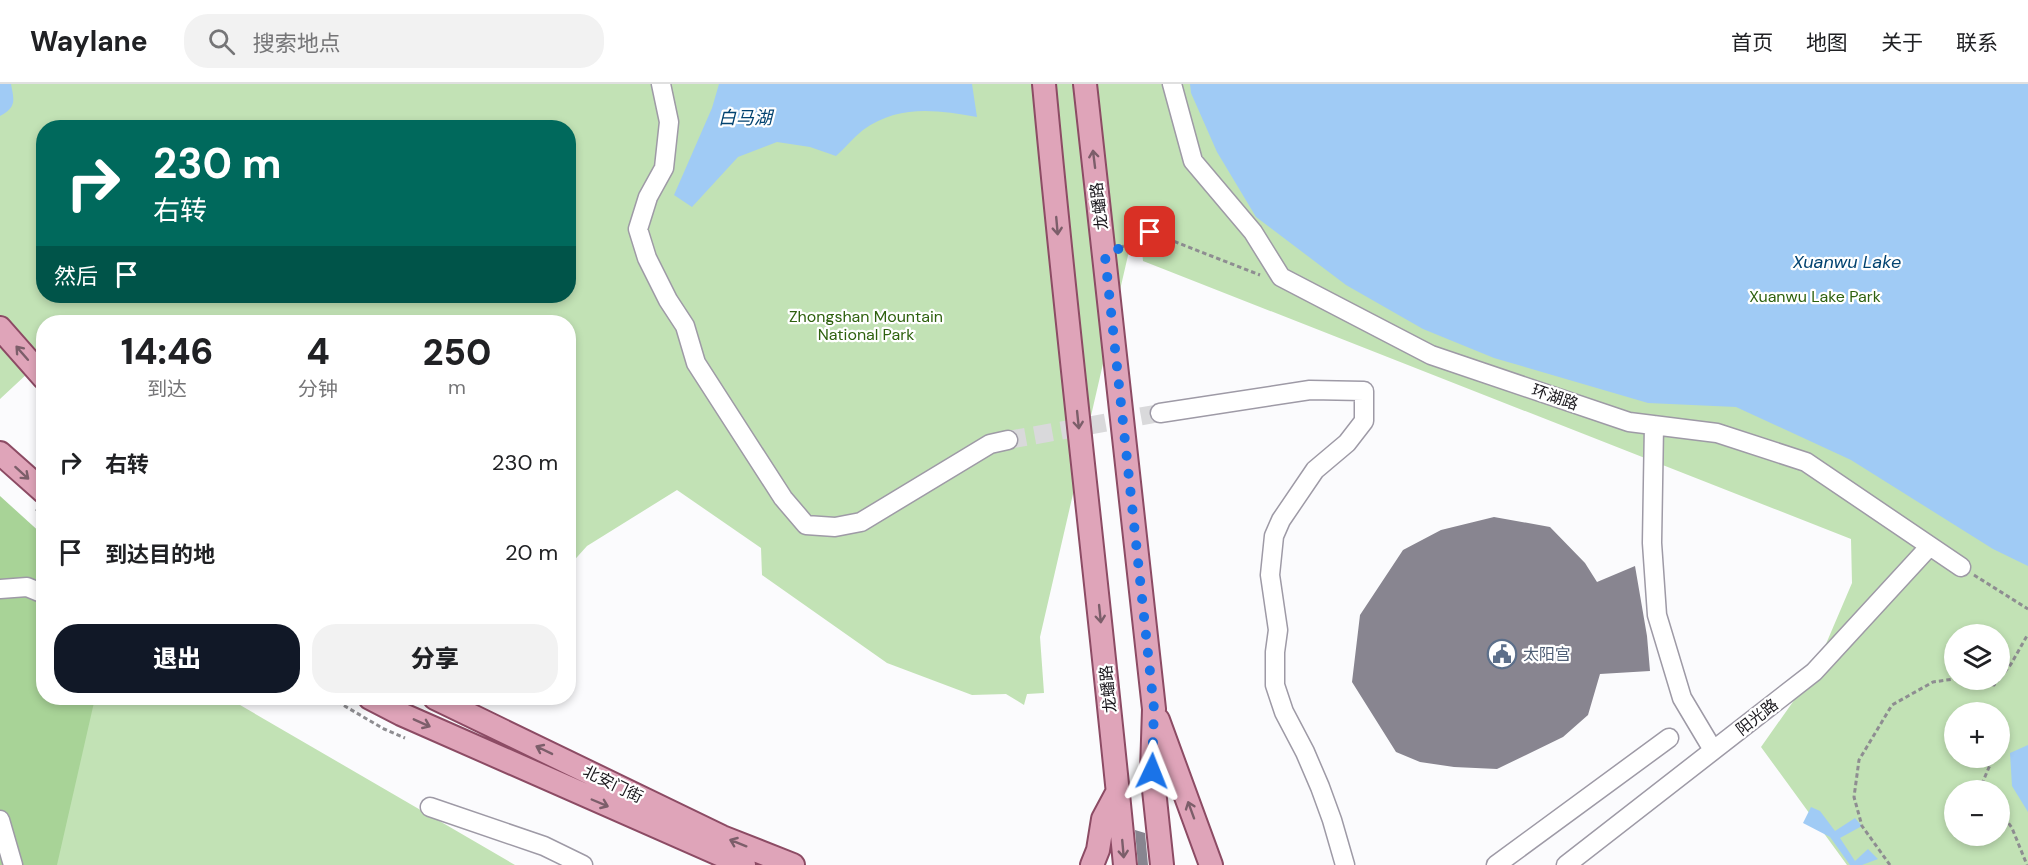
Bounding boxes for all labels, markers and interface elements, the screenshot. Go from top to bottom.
search box [184,14,604,68]
text: Waylane [30,23,148,60]
icon: search [205,25,238,58]
text: 搜索地点 [253,29,341,58]
text: 首页 [1731,29,1773,57]
text: 地图 [1806,29,1848,57]
text: 关于 [1881,29,1923,57]
text: 联系 [1956,29,1998,57]
water label: 白马湖 [718,106,775,130]
text: 230 m [153,136,282,191]
icon: right [54,144,132,222]
one-way arrow [1088,150,1099,170]
street label: 龙蟠路 [1086,181,1112,231]
text: 右转 [153,193,207,228]
pin [1124,206,1175,257]
one-way arrow [1052,215,1063,235]
icon: arrive [1133,215,1166,248]
water label: Xuanwu Lake [1792,250,1901,274]
icon: arrive [110,258,143,291]
text: 然后 [54,262,98,291]
park label: Xuanwu Lake Park [1749,286,1881,307]
park label: Zhongshan Mountain National Park [789,306,943,345]
text: 14:46 [121,328,213,375]
text: 4 [306,328,330,375]
text: 250 [423,329,491,376]
one-way arrow [15,346,29,361]
text: m [448,374,466,400]
text: 到达 [147,376,187,402]
text: 分钟 [298,376,338,402]
street label: 环湖路 [1529,379,1581,415]
one-way arrow [1073,409,1084,429]
icon: right [54,446,87,479]
text: 230 m [492,448,558,477]
text: 右转 [105,450,149,479]
one-way arrow [14,466,29,480]
icon: arrive [54,536,87,569]
text: 20 m [505,538,558,567]
text: 到达目的地 [105,540,215,569]
one-way arrow [1094,603,1105,623]
button: 退出 [54,624,300,693]
button: 分享 [312,624,558,693]
map controls [1944,624,2010,846]
button: layers [1944,624,2010,690]
public building icon: 太阳宫 [1486,638,1518,670]
place label: 太阳宫 [1523,644,1571,665]
street label: 龙蟠路 [1095,664,1121,714]
street label: 阳光路 [1732,694,1782,740]
button: + [1944,702,2010,768]
one-way arrow [413,718,431,730]
position arrow [1120,739,1184,803]
one-way arrow [535,744,553,755]
street label: 北安门街 [580,761,646,807]
button: − [1944,780,2010,846]
one-way arrow [591,797,609,809]
one-way arrow [1185,801,1196,820]
one-way arrow [730,837,748,848]
one-way arrow [1118,839,1129,859]

